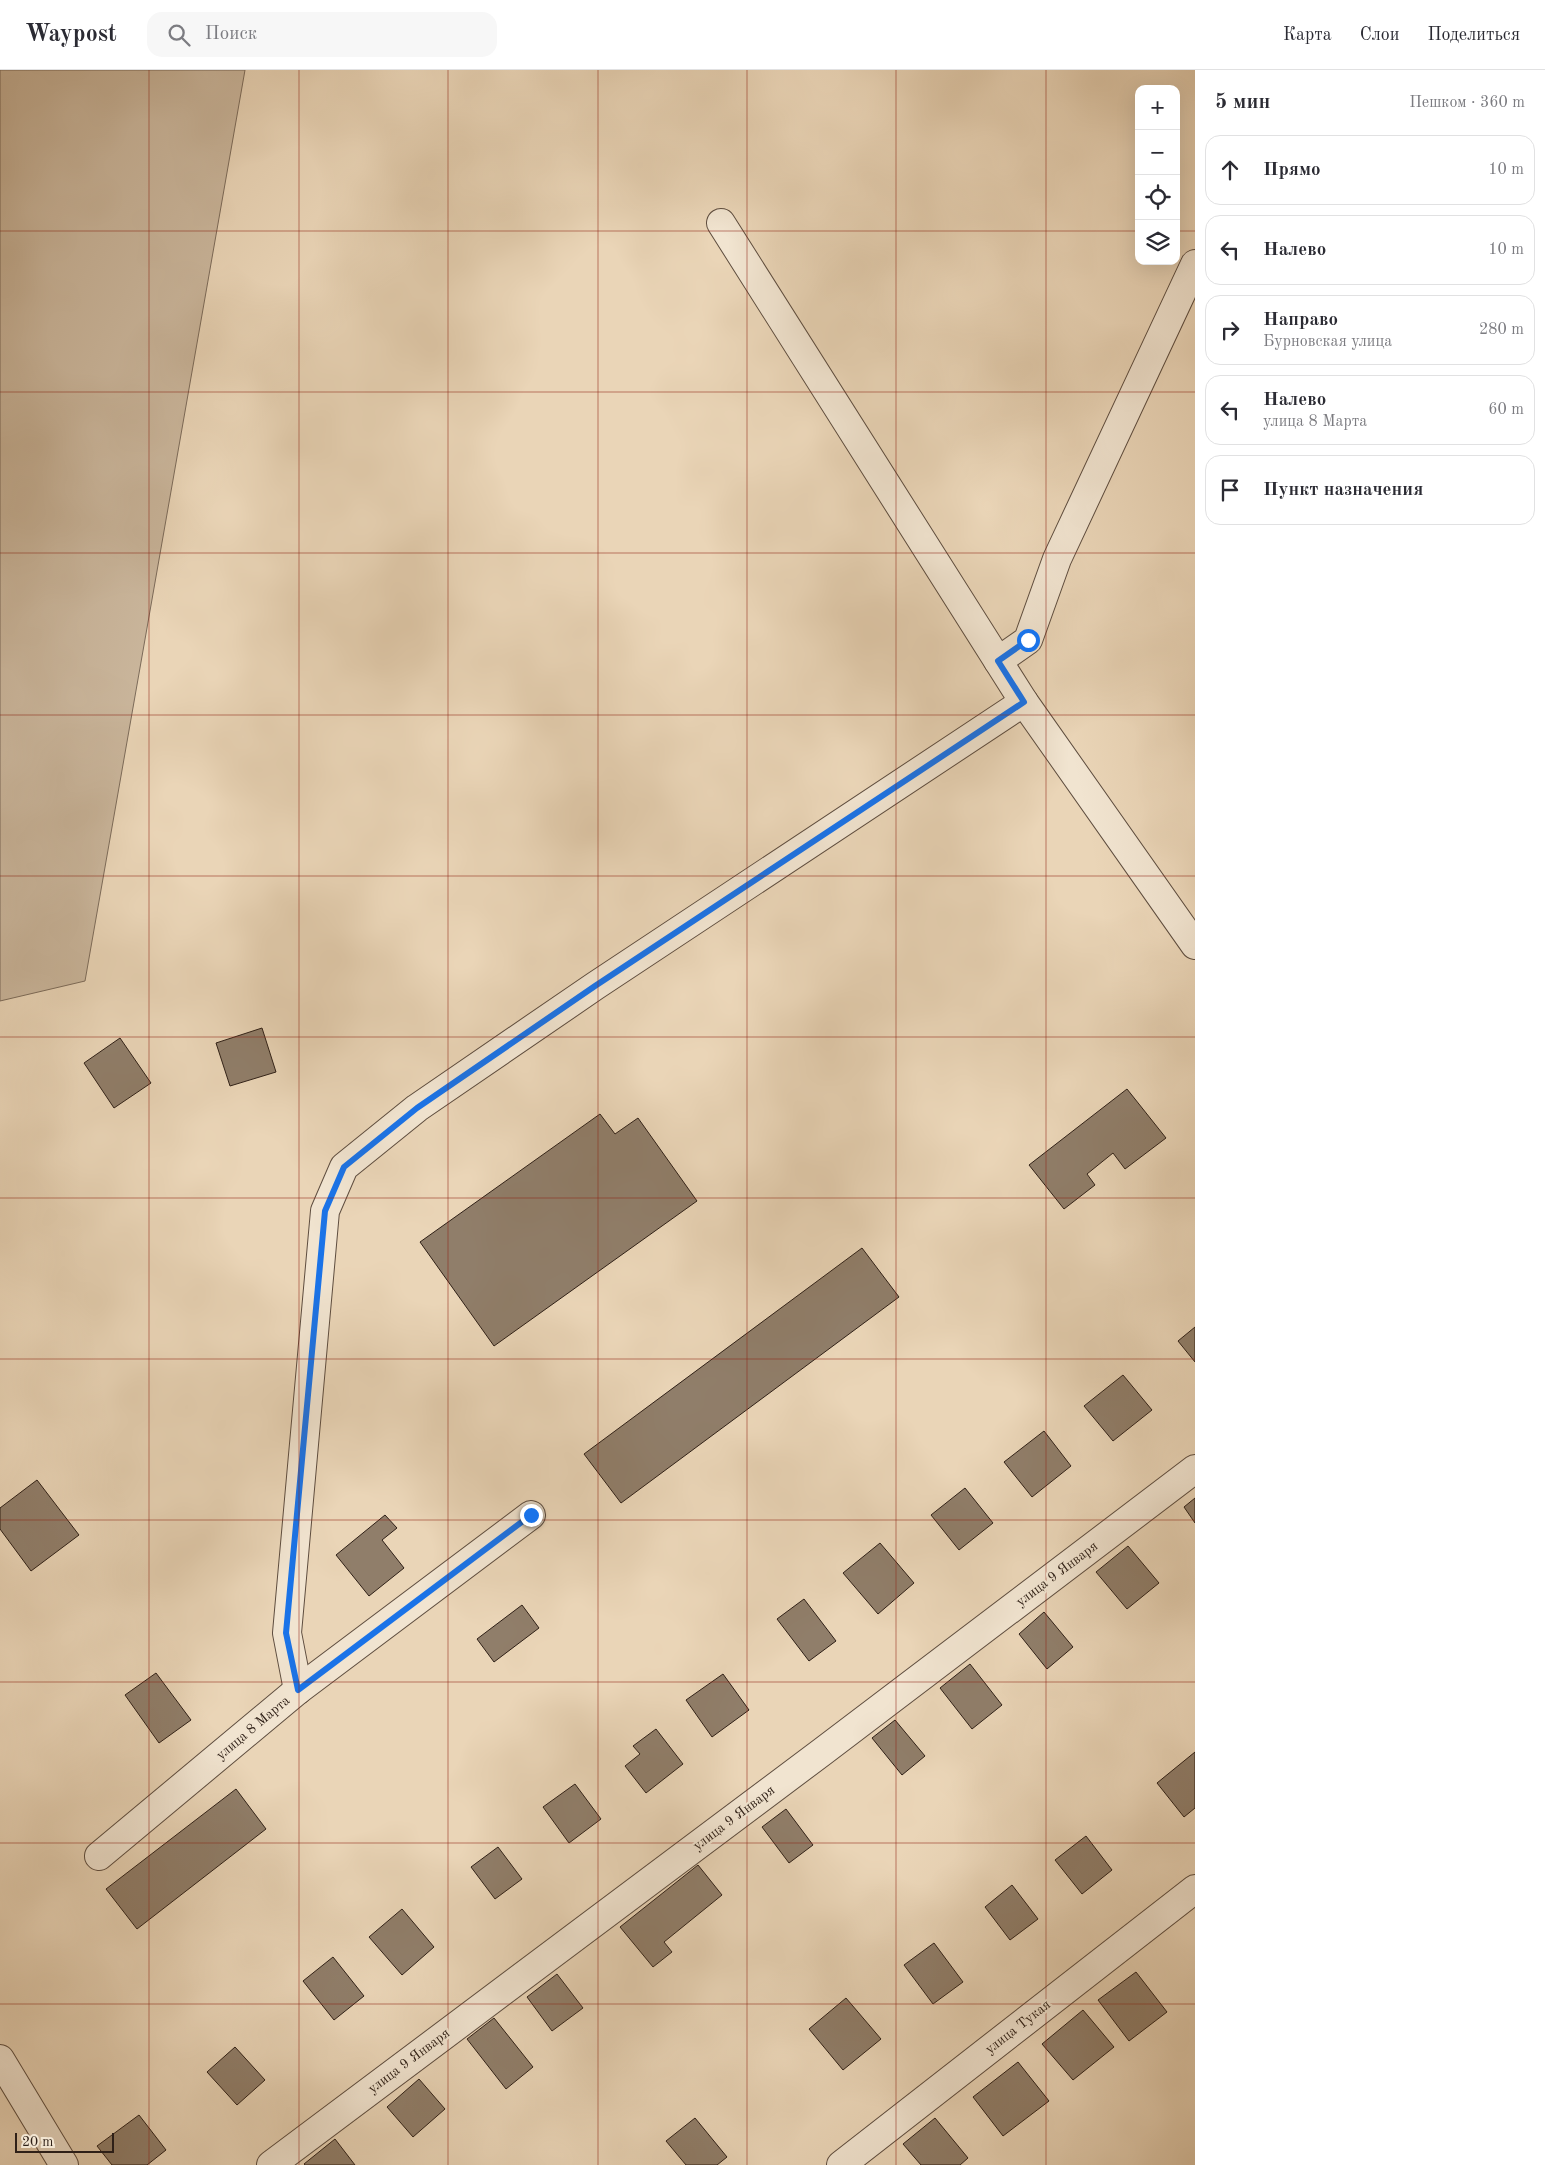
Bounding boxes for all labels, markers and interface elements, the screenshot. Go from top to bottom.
search box [147,12,497,57]
icon: search [165,21,193,49]
text: Waypost [25,23,117,47]
text: Поиск [205,25,257,44]
text: Карта [1283,26,1332,44]
text: Слои [1360,26,1399,44]
text: Поделиться [1427,26,1520,44]
map controls [1135,85,1180,265]
button: + [1135,85,1180,130]
text: 5 мин [1215,92,1270,113]
text: Пешком · 360 m [1409,95,1525,111]
button: − [1135,130,1180,175]
icon: ahead [1216,156,1244,184]
text: Прямо [1263,161,1321,180]
text: 10 m [1488,162,1524,178]
button: locate [1135,175,1180,220]
button: layers [1135,220,1180,265]
icon: left [1216,236,1244,264]
text: Налево [1263,241,1326,260]
text: 10 m [1488,242,1524,258]
text: Направо [1263,311,1338,330]
icon: right [1216,316,1244,344]
text: 280 m [1479,322,1524,338]
text: Бурновская улица [1263,334,1392,350]
text: Налево [1263,391,1326,410]
icon: left [1216,396,1244,424]
text: 60 m [1488,402,1524,418]
text: улица 8 Марта [1263,414,1367,430]
icon: arrive [1216,476,1244,504]
text: Пункт назначения [1263,481,1423,500]
route start [1017,629,1040,652]
route end [520,1504,543,1527]
street label: улица 9 Января [1014,1539,1100,1609]
street label: улица 8 Марта [214,1693,292,1763]
street label: улица 9 Января [691,1783,777,1853]
street label: улица Тукая [983,1997,1053,2057]
street label: улица 9 Января [366,2026,452,2096]
scale bar [15,2130,114,2153]
text: 20 m [22,2135,53,2149]

